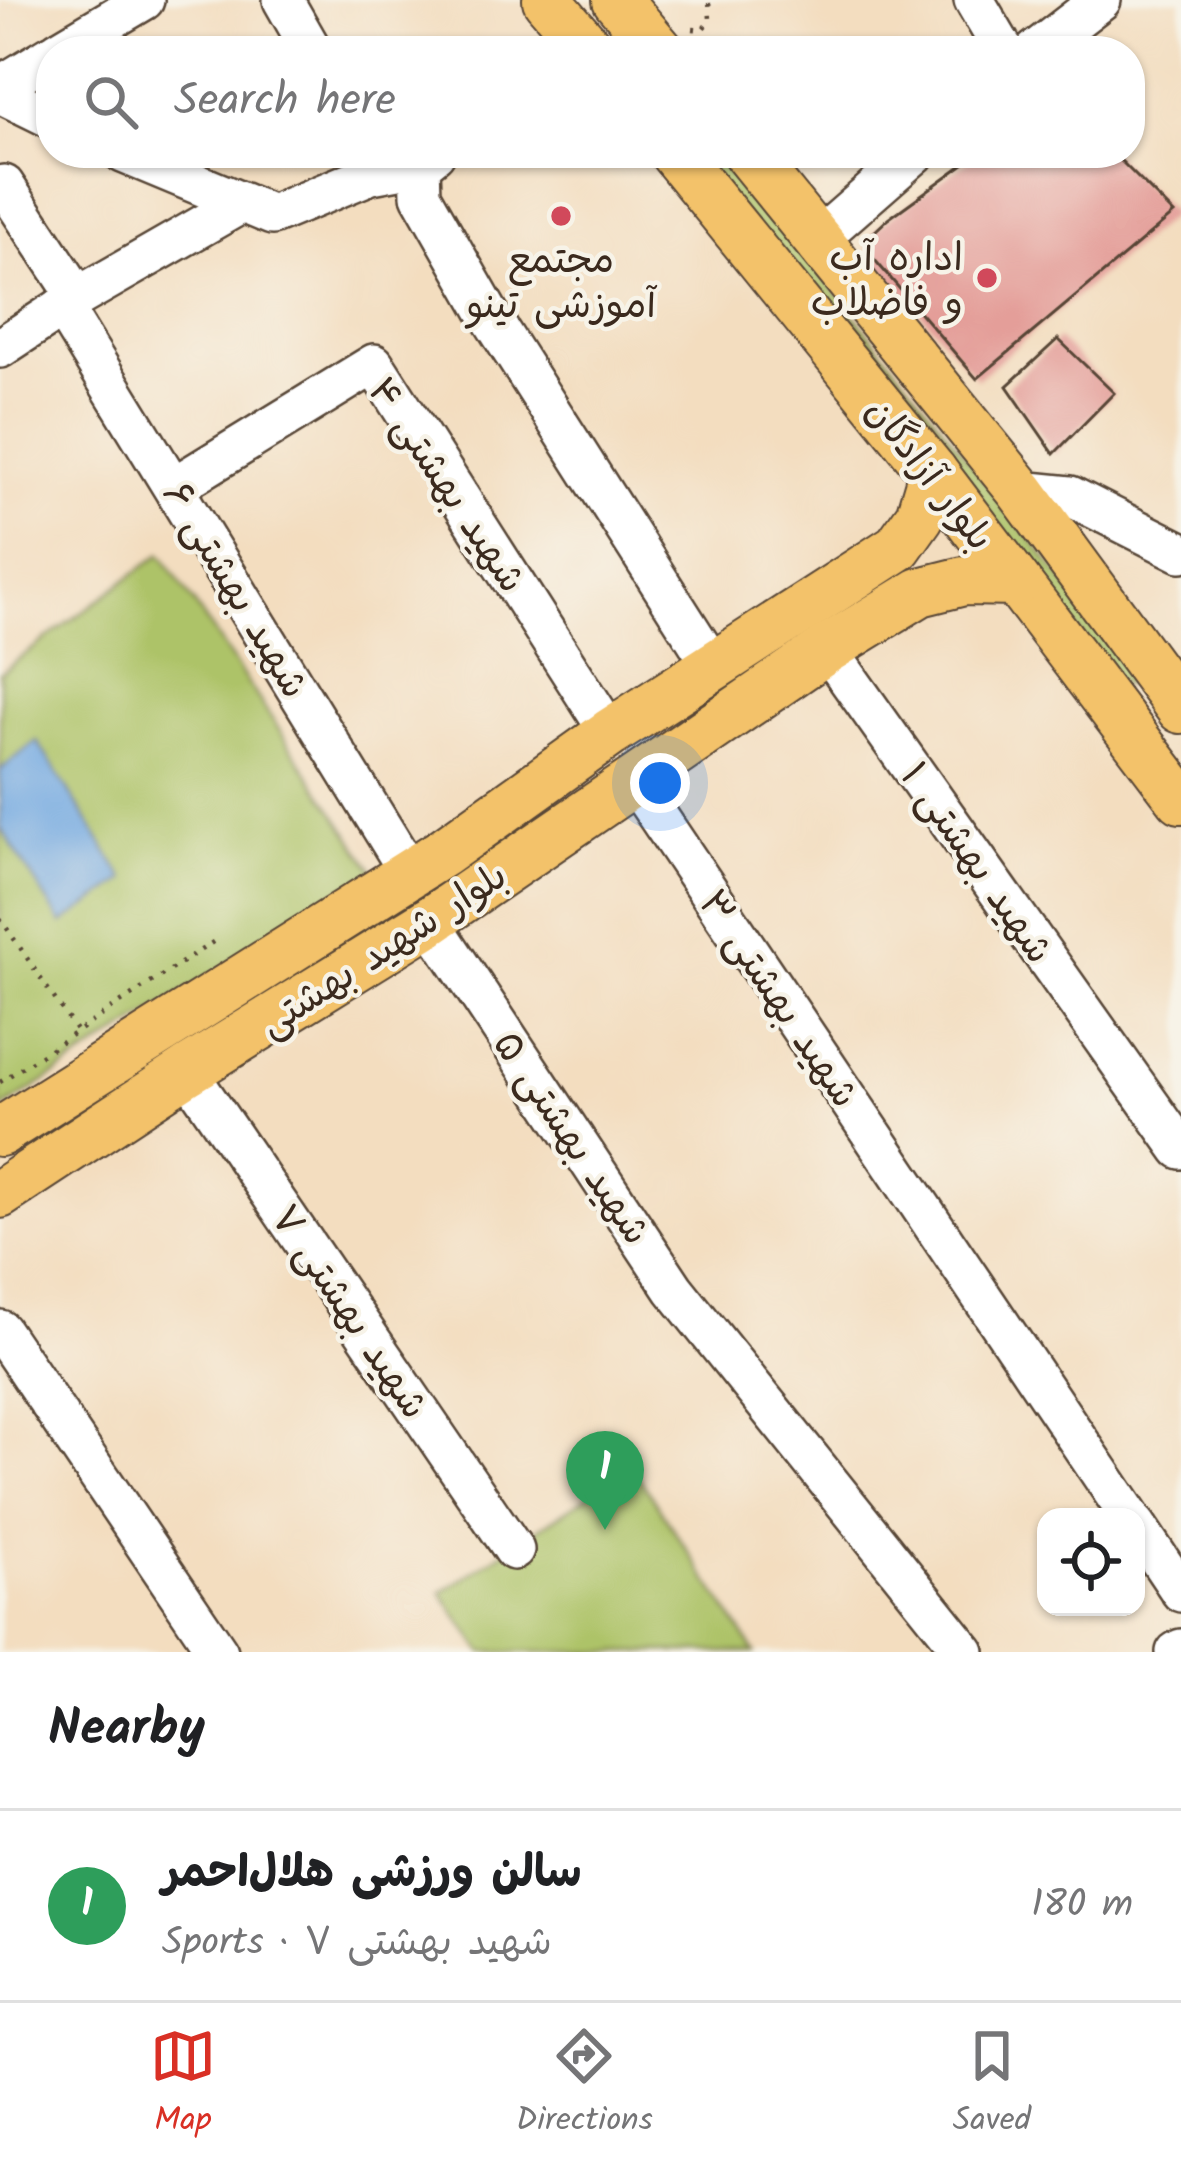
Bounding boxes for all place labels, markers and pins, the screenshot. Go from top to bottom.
marker: مجتمع آموزشی تینو [548,203,574,229]
place label: اداره آب و فاضلاب [811,229,963,336]
place label: مجتمع آموزشی تینو [464,231,657,338]
marker: اداره آب و فاضلاب [974,265,1000,291]
pin: 1 [566,1431,644,1530]

